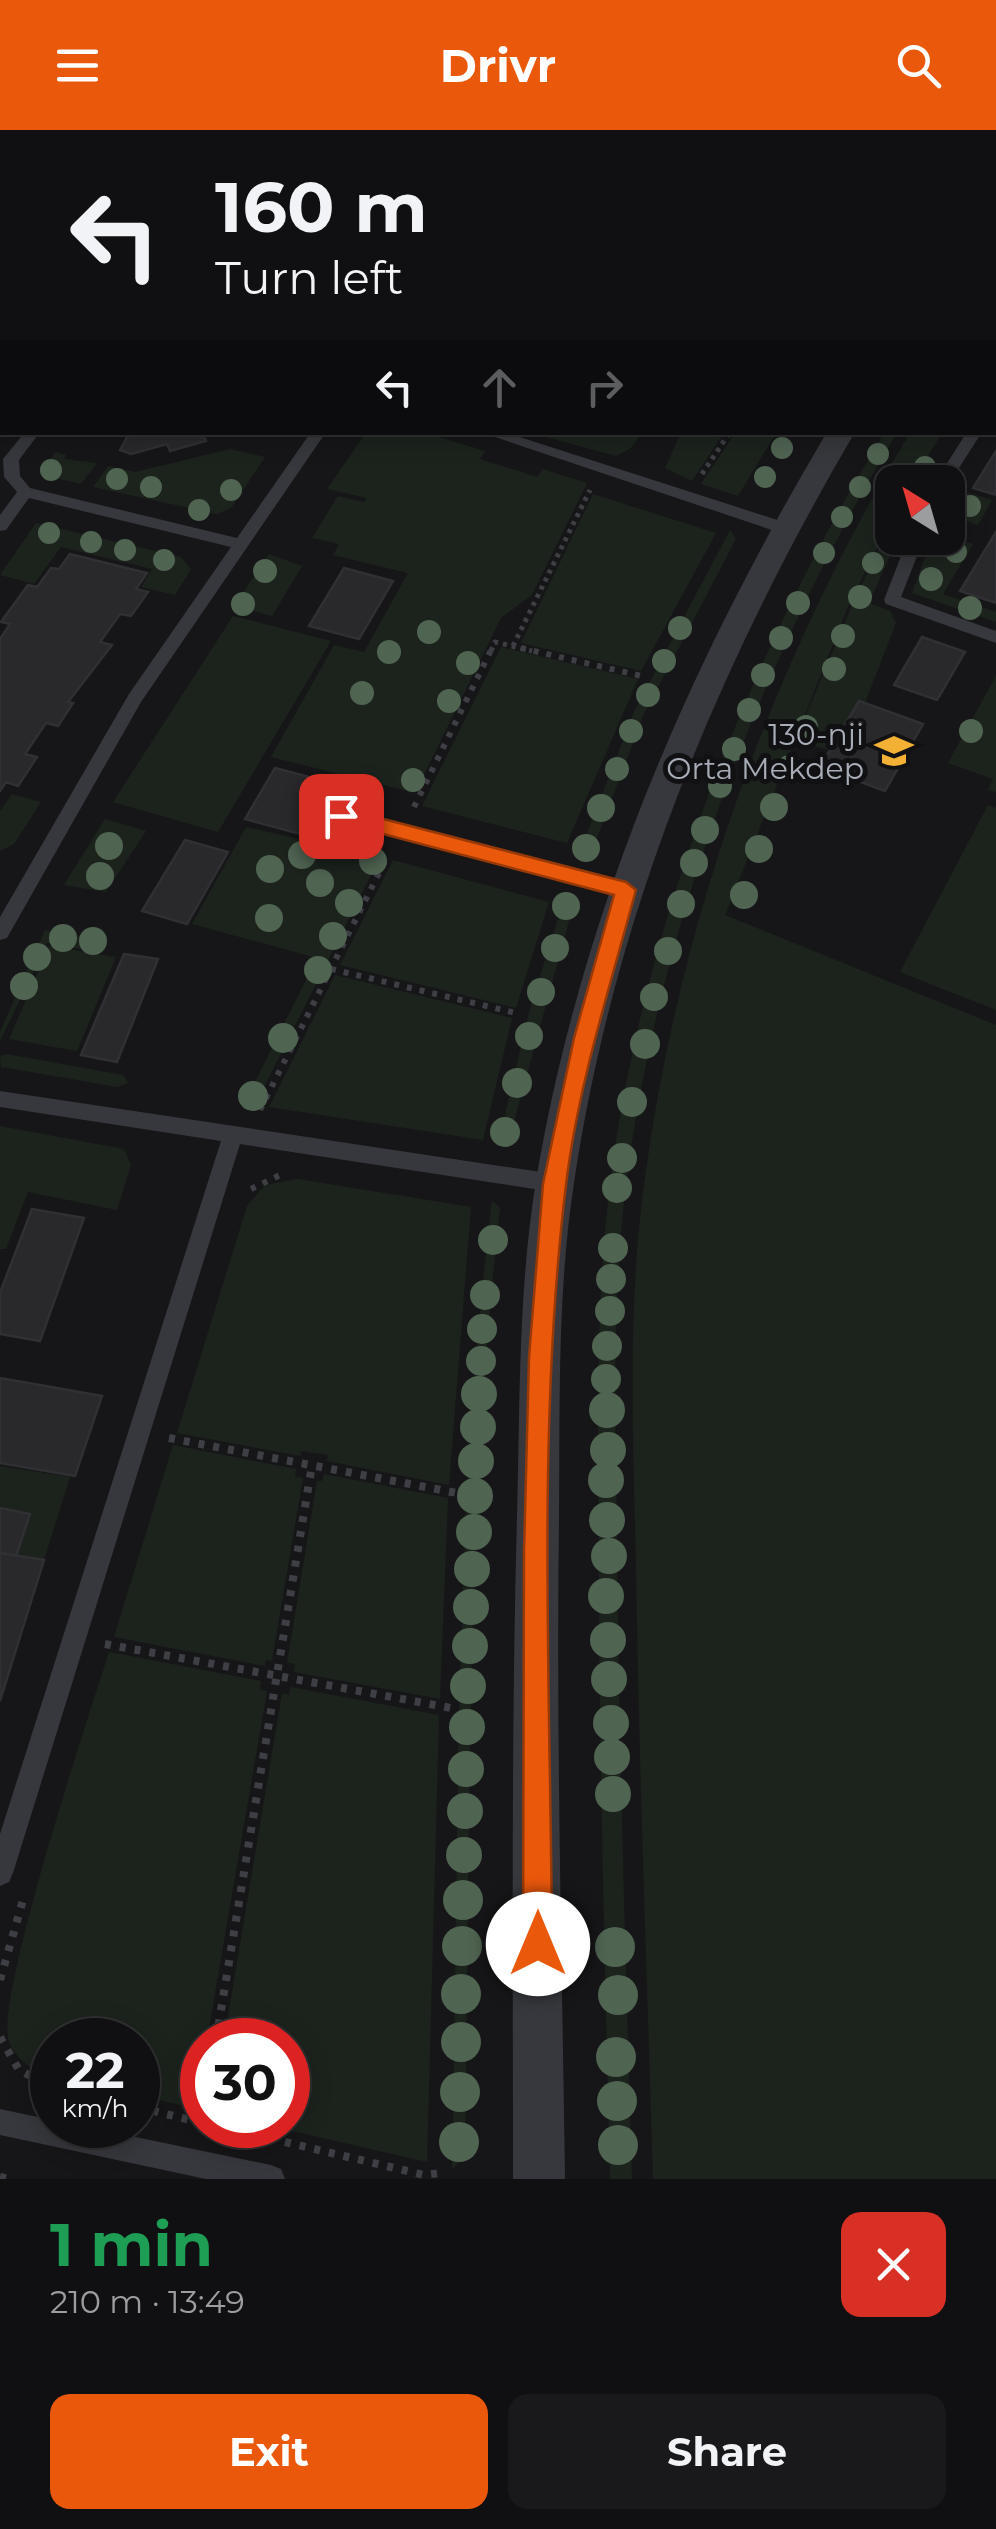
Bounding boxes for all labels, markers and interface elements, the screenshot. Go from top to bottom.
icon: menu [50,38,105,93]
text: Drivr [440,38,556,93]
icon: search [891,38,946,93]
text: 160 m [215,164,428,250]
icon: left [50,170,180,300]
text: Turn left [215,250,403,305]
icon: left [367,360,422,415]
icon: ahead [472,360,527,415]
icon: right [577,360,632,415]
north arrow [875,465,965,555]
map controls [875,465,965,555]
place label: 130-nji Orta Mekdep [666,716,864,787]
school or university icon: 130-nji Orta Mekdep [873,730,915,772]
pin [299,774,384,859]
icon: arrive [314,789,369,844]
position arrow [486,1892,590,1996]
speed limit sign: 30 [180,2018,310,2148]
text: 22 [66,2040,125,2101]
text: km/h [62,2093,128,2123]
text: 1 min [50,2208,213,2281]
button: close [841,2212,946,2317]
text: 210 m · 13:49 [50,2282,245,2321]
button: Exit [50,2394,488,2509]
button: Share [508,2394,946,2509]

